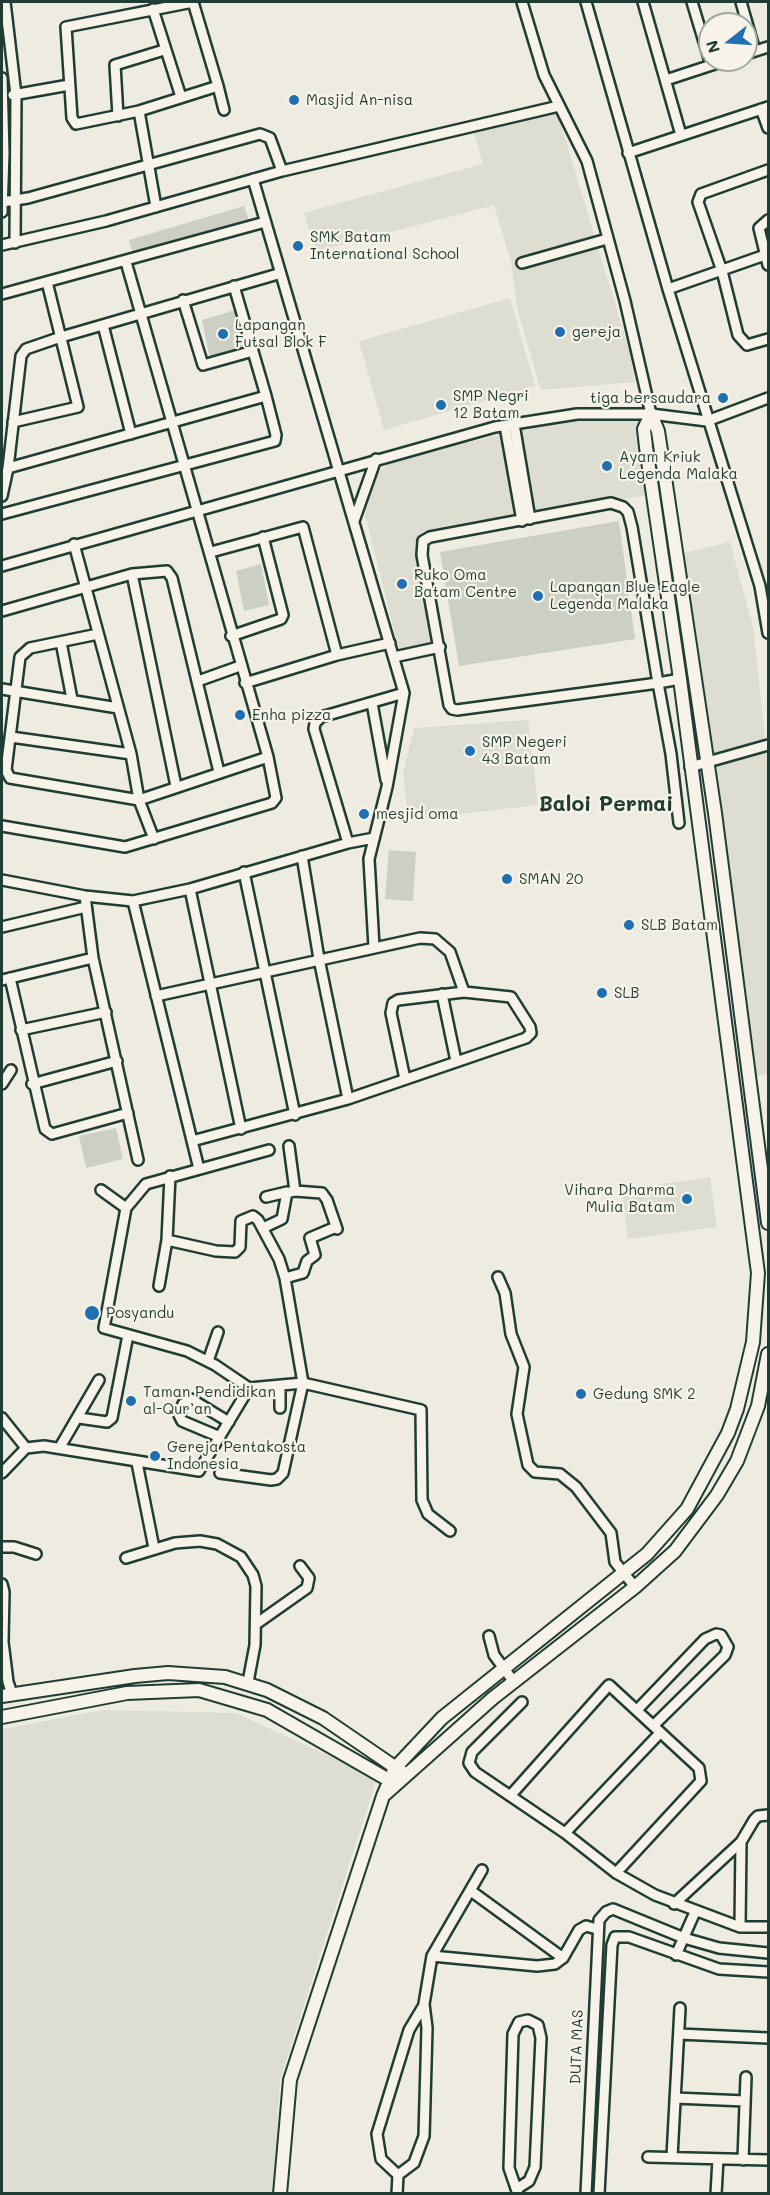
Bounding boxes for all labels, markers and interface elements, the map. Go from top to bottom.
north arrow [698,12,758,72]
text: N [700,38,724,56]
place label: Masjid An-nisa [306,91,413,109]
marker: Masjid An-nisa [287,93,301,107]
place label: SMK Batam International School [310,228,460,263]
marker: SMK Batam International School [291,239,305,253]
place label: Lapangan Futsal Blok F [235,316,327,351]
place label: gereja [572,323,621,341]
marker: gereja [553,325,567,339]
marker: Lapangan Futsal Blok F [216,327,230,341]
place label: SMP Negri 12 Batam [453,387,529,422]
place label: tiga bersaudara [590,389,711,407]
marker: tiga bersaudara [716,391,730,405]
marker: SMP Negri 12 Batam [434,398,448,412]
place label: Ayam Kriuk Legenda Malaka [619,448,738,483]
marker: Ayam Kriuk Legenda Malaka [600,459,614,473]
place label: Ruko Oma Batam Centre [414,566,517,601]
marker: Ruko Oma Batam Centre [395,577,409,591]
place label: Lapangan Blue Eagle Legenda Malaka [550,578,700,613]
marker: Lapangan Blue Eagle Legenda Malaka [531,589,545,603]
place label: Enha pizza [252,706,331,724]
marker: Enha pizza [233,708,247,722]
place label: SMP Negeri 43 Batam [482,733,567,768]
marker: SMP Negeri 43 Batam [463,744,477,758]
district label: Baloi Permai [539,792,673,818]
place label: mesjid oma [376,805,459,823]
marker: mesjid oma [357,807,371,821]
place label: SMAN 20 [519,870,583,888]
marker: SMAN 20 [500,872,514,886]
place label: SLB Batam [641,916,718,934]
marker: SLB Batam [622,918,636,932]
place label: SLB [614,984,640,1002]
marker: SLB [595,986,609,1000]
place label: Vihara Dharma Mulia Batam [564,1181,675,1216]
marker: Vihara Dharma Mulia Batam [680,1192,694,1206]
marker: Posyandu [83,1304,101,1322]
place label: Posyandu [106,1304,175,1322]
place label: Taman Pendidikan al-Qur’an [143,1383,276,1418]
place label: Gedung SMK 2 [593,1385,696,1403]
marker: Gedung SMK 2 [574,1387,588,1401]
marker: Taman Pendidikan al-Qur’an [124,1394,138,1408]
place label: Gereja Pentakosta Indonesia [167,1438,306,1473]
marker: Gereja Pentakosta Indonesia [148,1449,162,1463]
street label: DUTA MAS [567,2009,587,2085]

